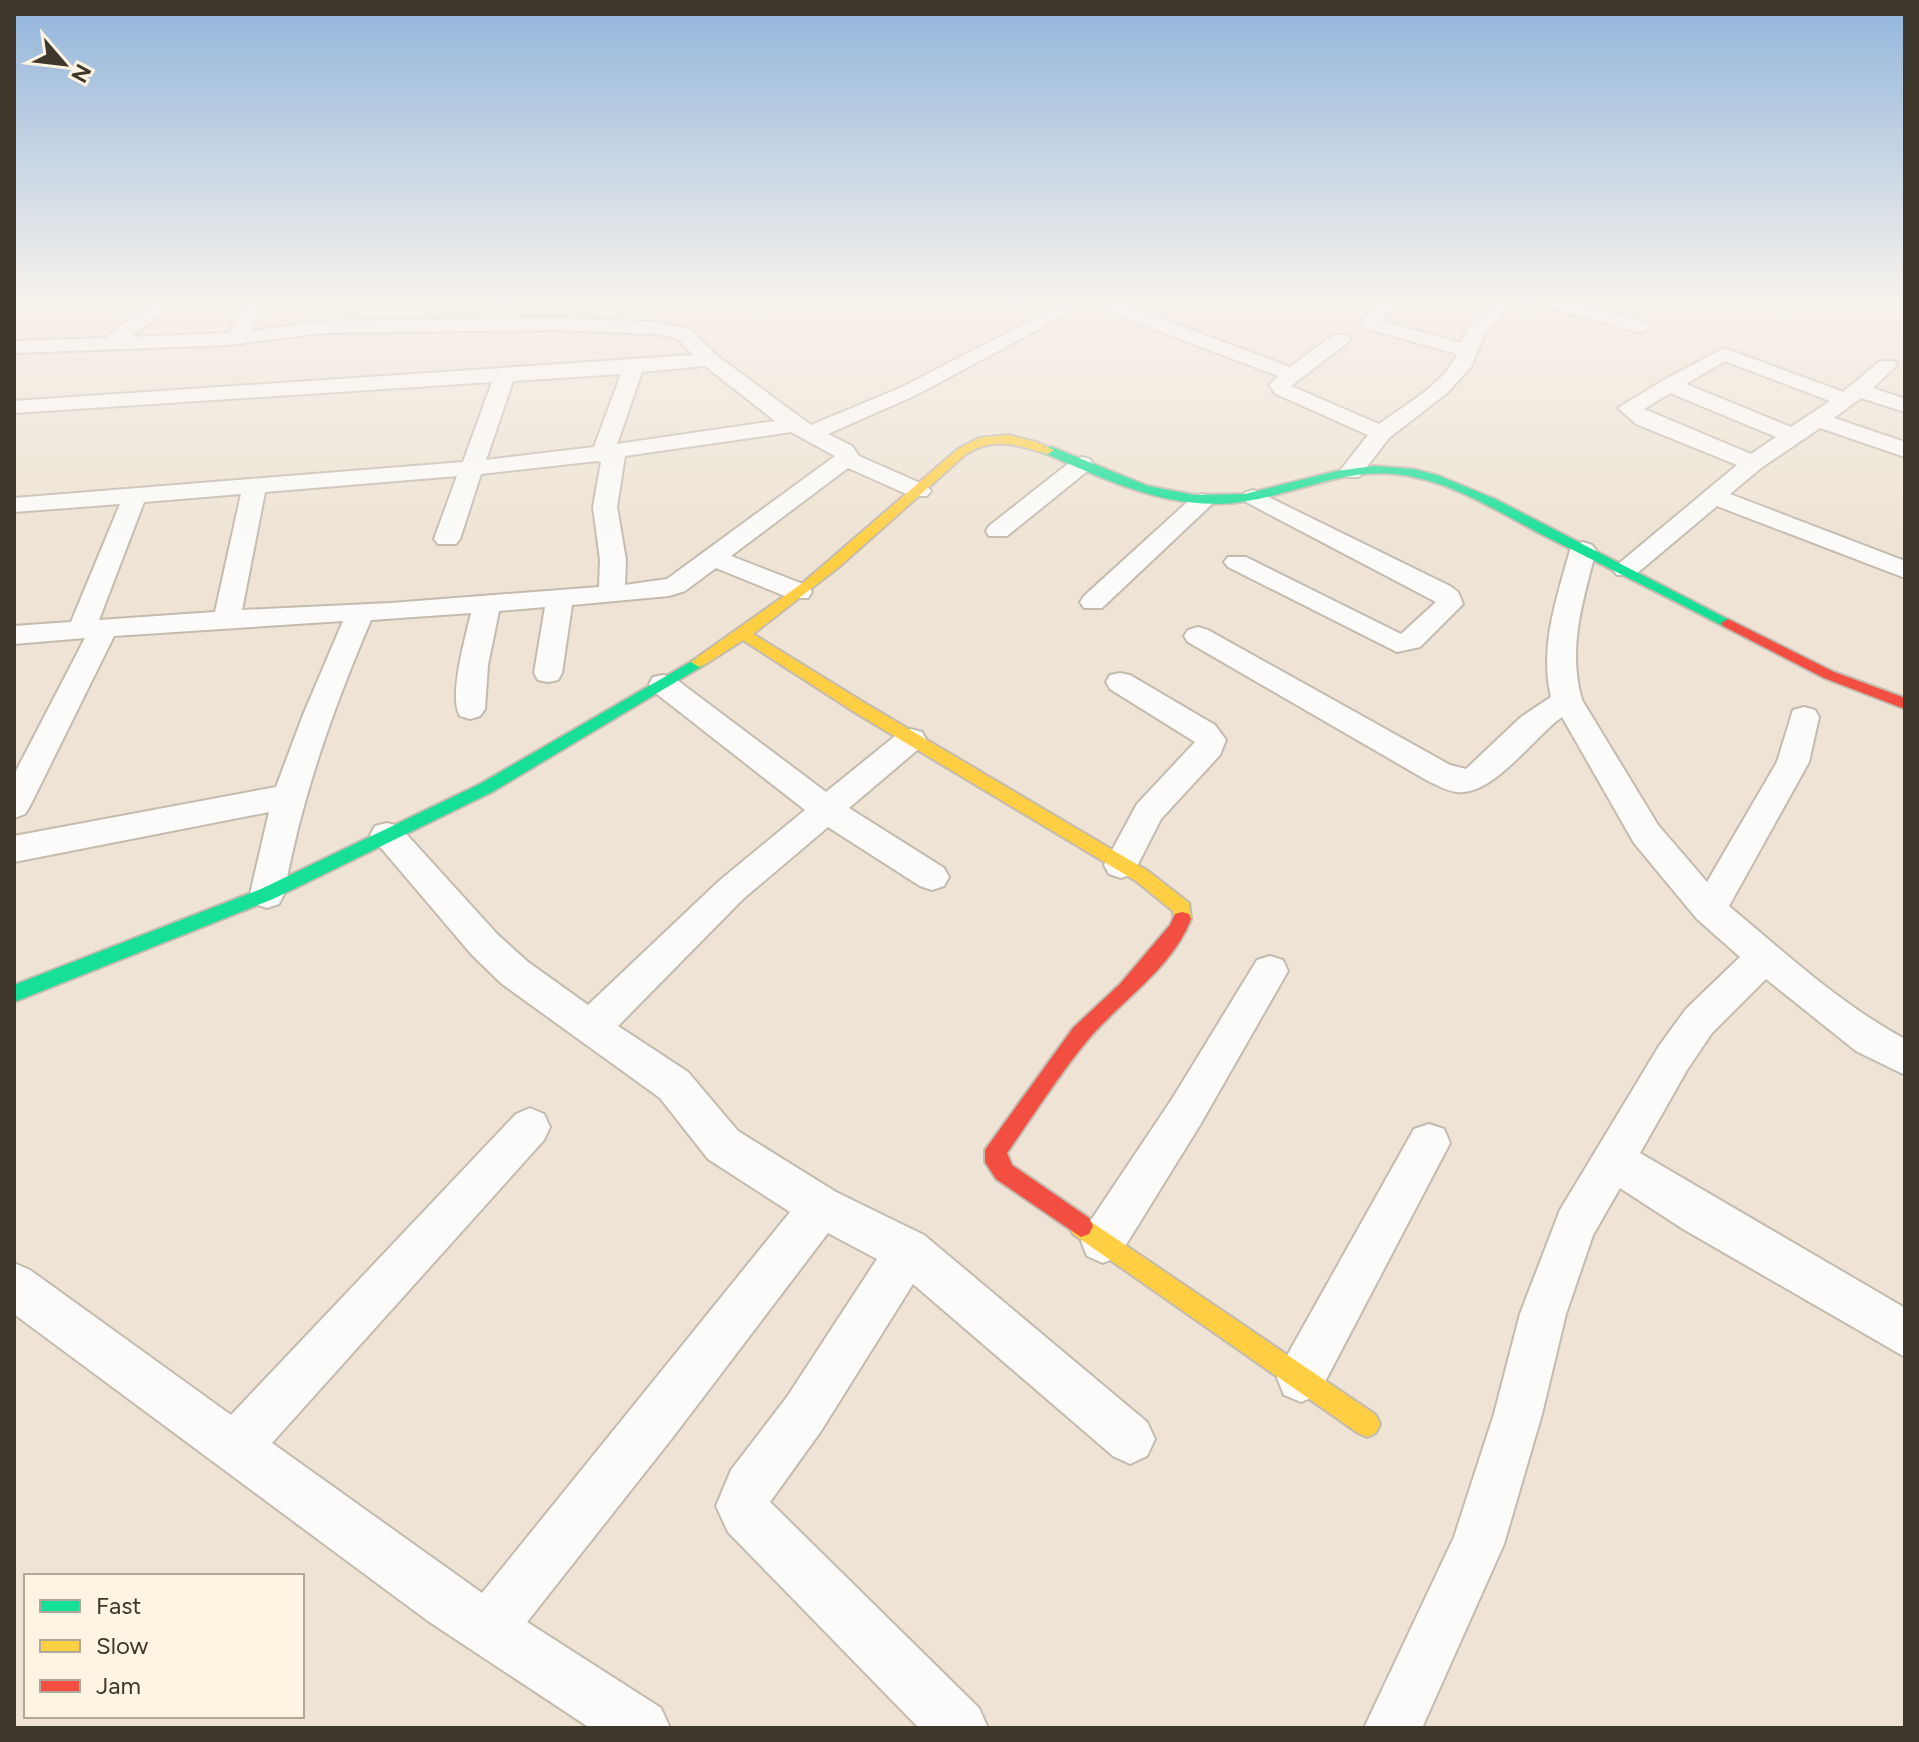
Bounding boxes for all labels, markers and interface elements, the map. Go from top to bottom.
north arrow [24,24,104,104]
text: N [65,59,97,87]
legend [24,1574,304,1718]
text: Fast [96,1591,141,1620]
text: Slow [96,1631,149,1660]
text: Jam [96,1671,141,1700]

